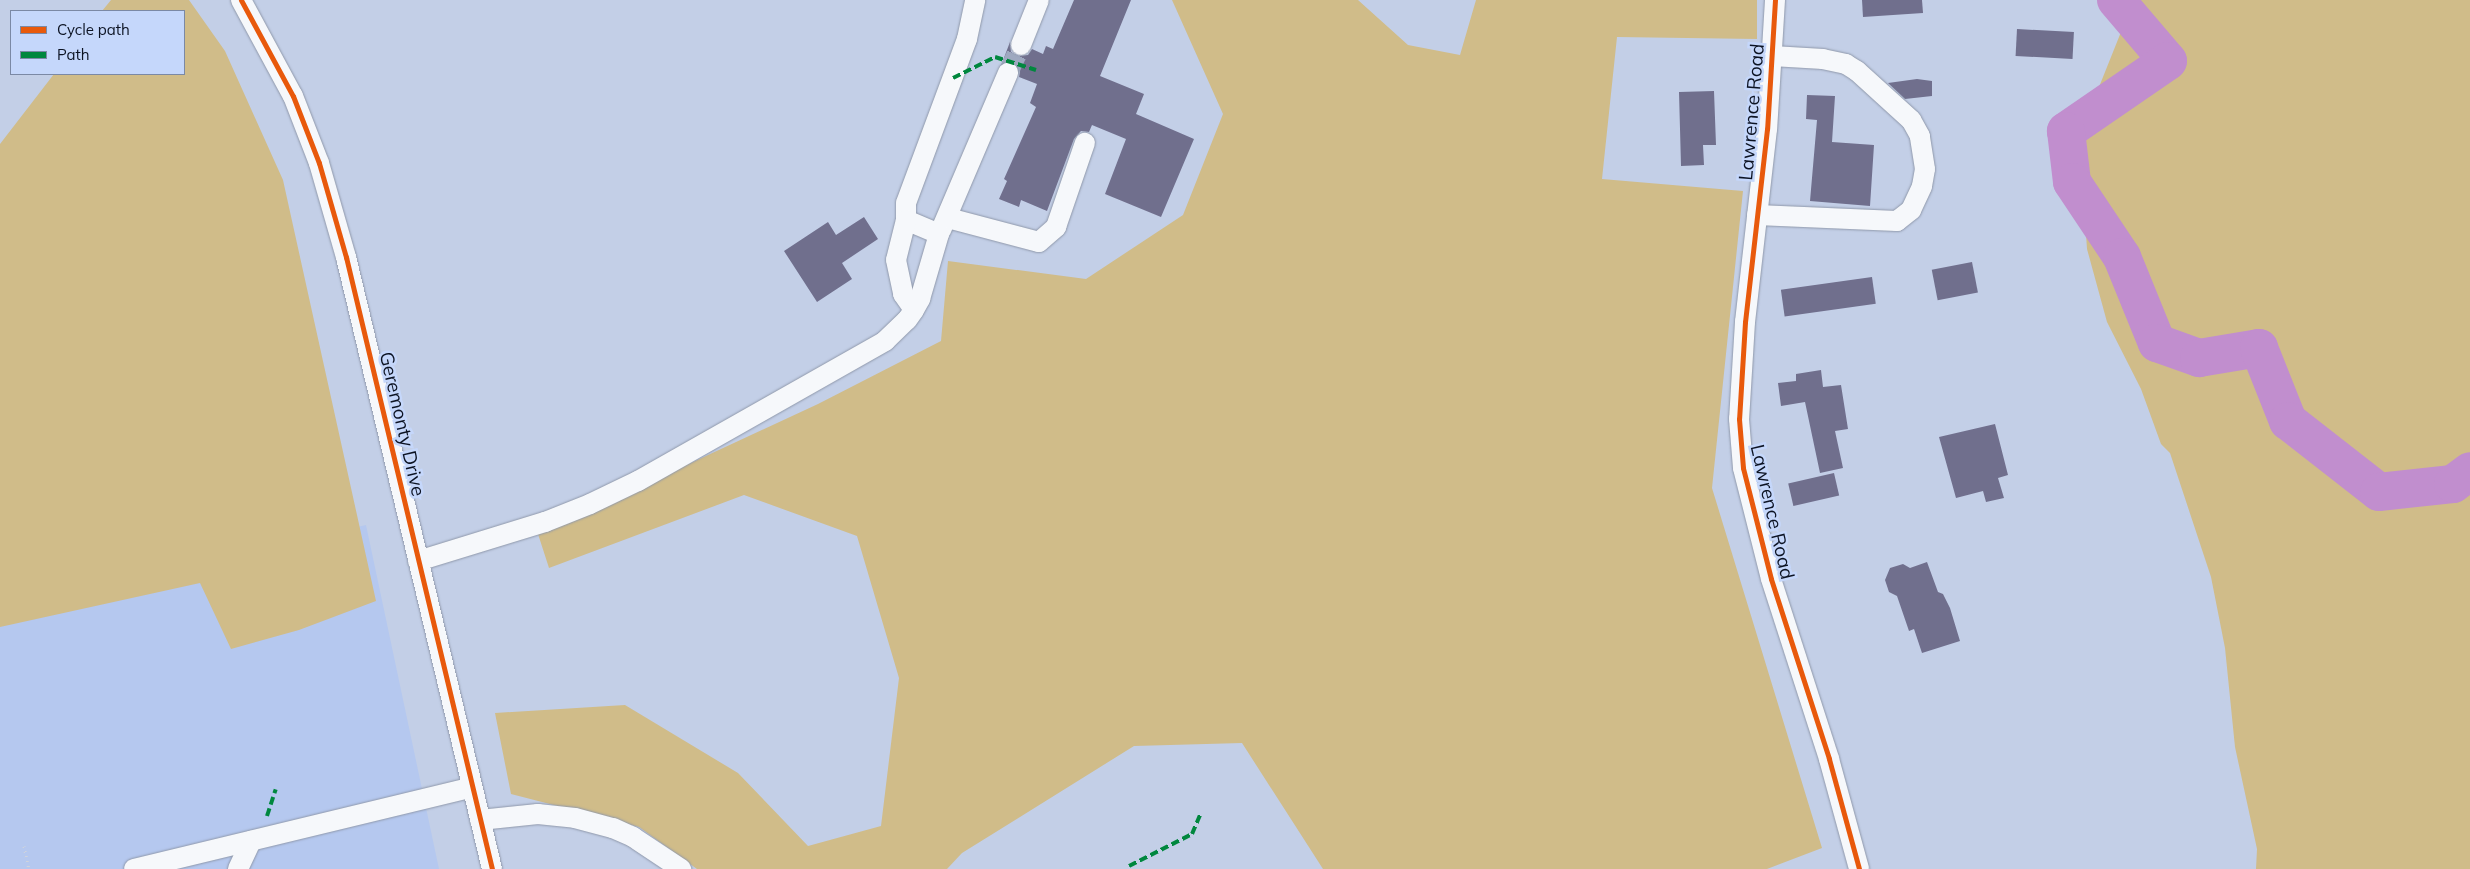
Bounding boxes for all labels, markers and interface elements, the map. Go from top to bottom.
legend [10,10,185,75]
text: Cycle path [57,20,130,39]
street label: Lawrence Road [1735,43,1769,181]
text: Path [57,45,89,64]
street label: Geremonty Drive [374,349,430,499]
street label: Lawrence Road [1745,442,1799,582]

